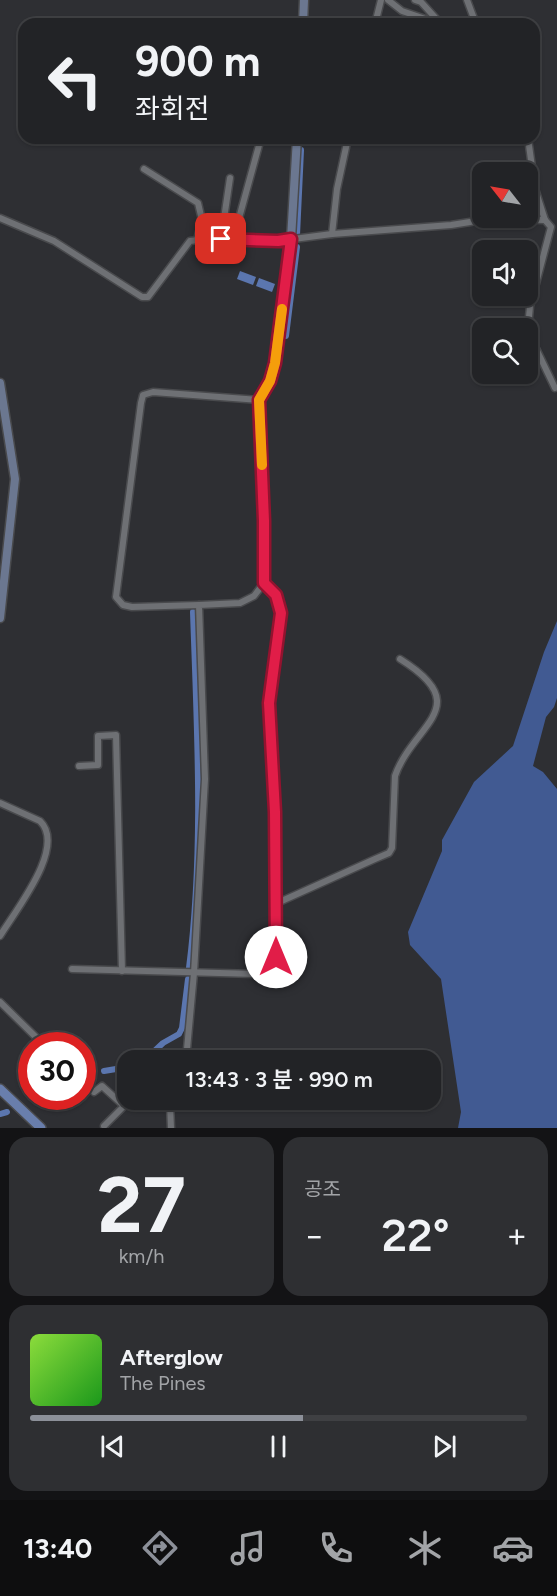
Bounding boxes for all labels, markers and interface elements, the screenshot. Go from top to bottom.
text: 900 m [135,36,260,87]
icon: left [36,42,114,120]
text: 좌회전 [135,92,210,125]
north arrow [472,162,538,228]
map controls [472,162,538,384]
pin [195,213,246,264]
icon: arrive [204,222,237,255]
button: sound [472,240,538,306]
button: search [472,318,538,384]
position arrow [244,925,308,989]
speed limit sign: 30 [18,1032,96,1110]
text: 13:43 · 3 분 · 990 m [185,1066,373,1093]
text: 27 [97,1158,186,1252]
text: 공조 [304,1177,341,1201]
text: 22° [381,1208,450,1262]
text: − [304,1216,325,1255]
text: + [506,1216,527,1255]
text: km/h [119,1244,164,1268]
text: Afterglow [120,1344,223,1371]
text: The Pines [120,1371,206,1395]
icon: previous [96,1430,129,1463]
icon: pause [262,1430,295,1463]
icon: next [428,1430,461,1463]
icon: directions [139,1527,181,1569]
icon: music [227,1527,269,1569]
icon: phone [315,1527,357,1569]
icon: climate [404,1527,446,1569]
icon: car [492,1527,534,1569]
text: 13:40 [23,1532,92,1565]

